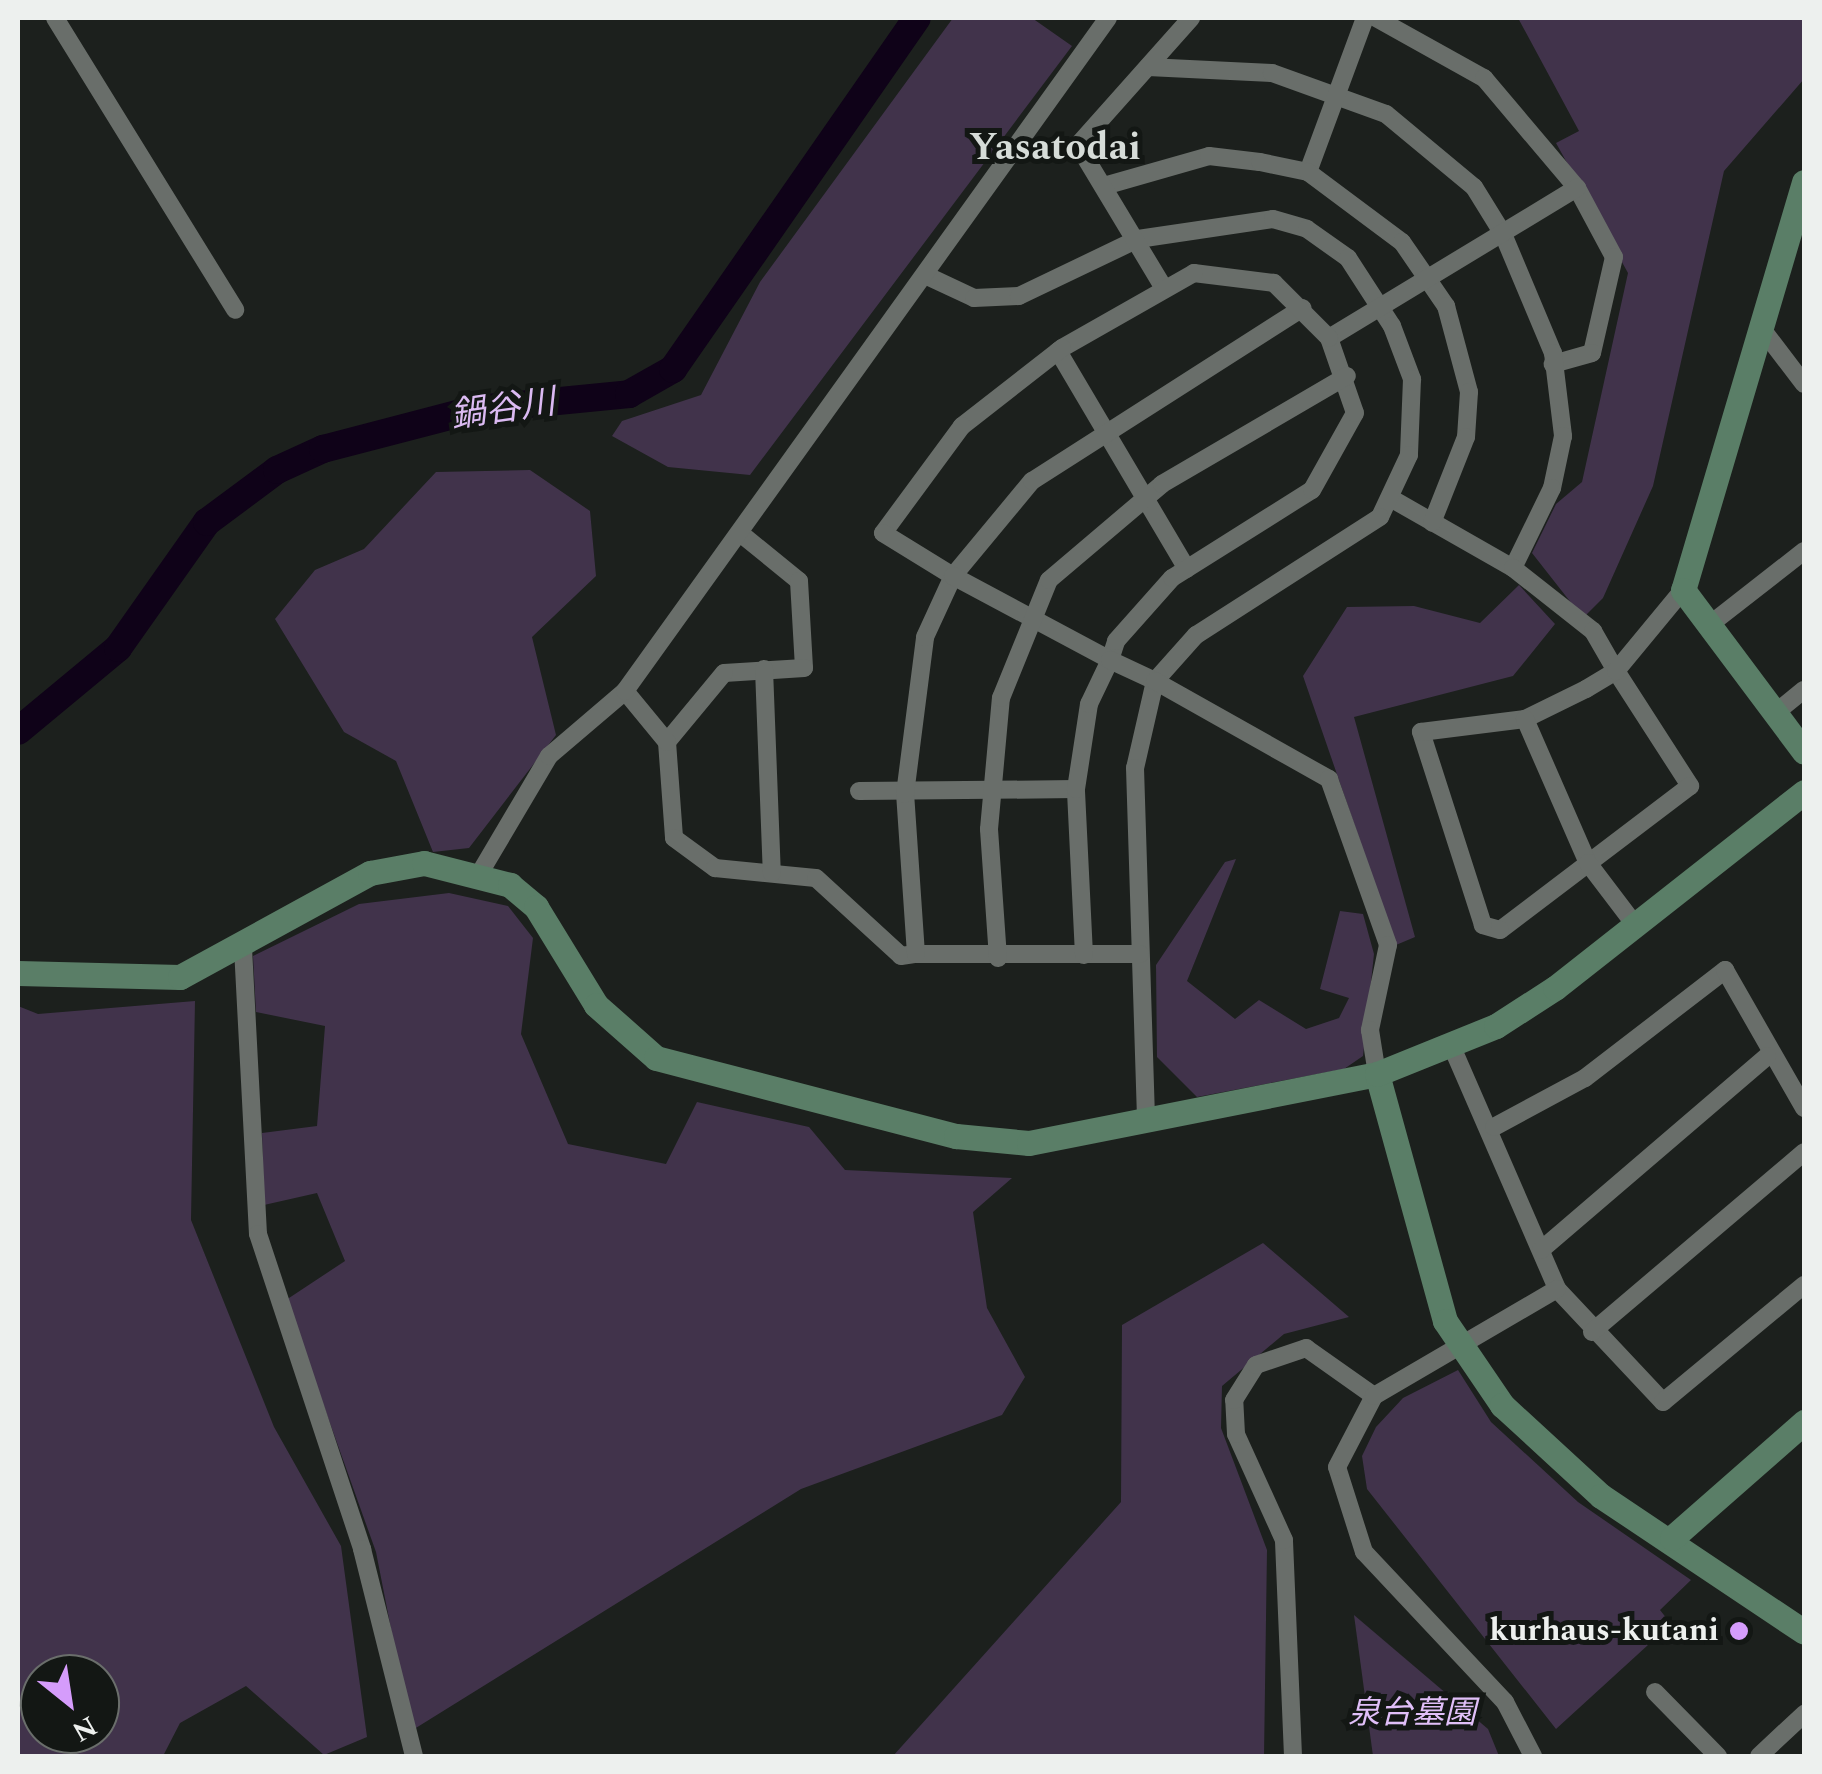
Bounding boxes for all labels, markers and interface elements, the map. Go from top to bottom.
district label: Yasatodai [969,126,1141,172]
water label: 鍋谷川 [448,382,558,438]
place label: kurhaus-kutani [1489,1612,1719,1650]
marker: kurhaus-kutani [1728,1620,1750,1642]
north arrow [20,1654,120,1754]
park label: 泉台墓園 [1348,1695,1476,1733]
text: N [64,1704,105,1753]

